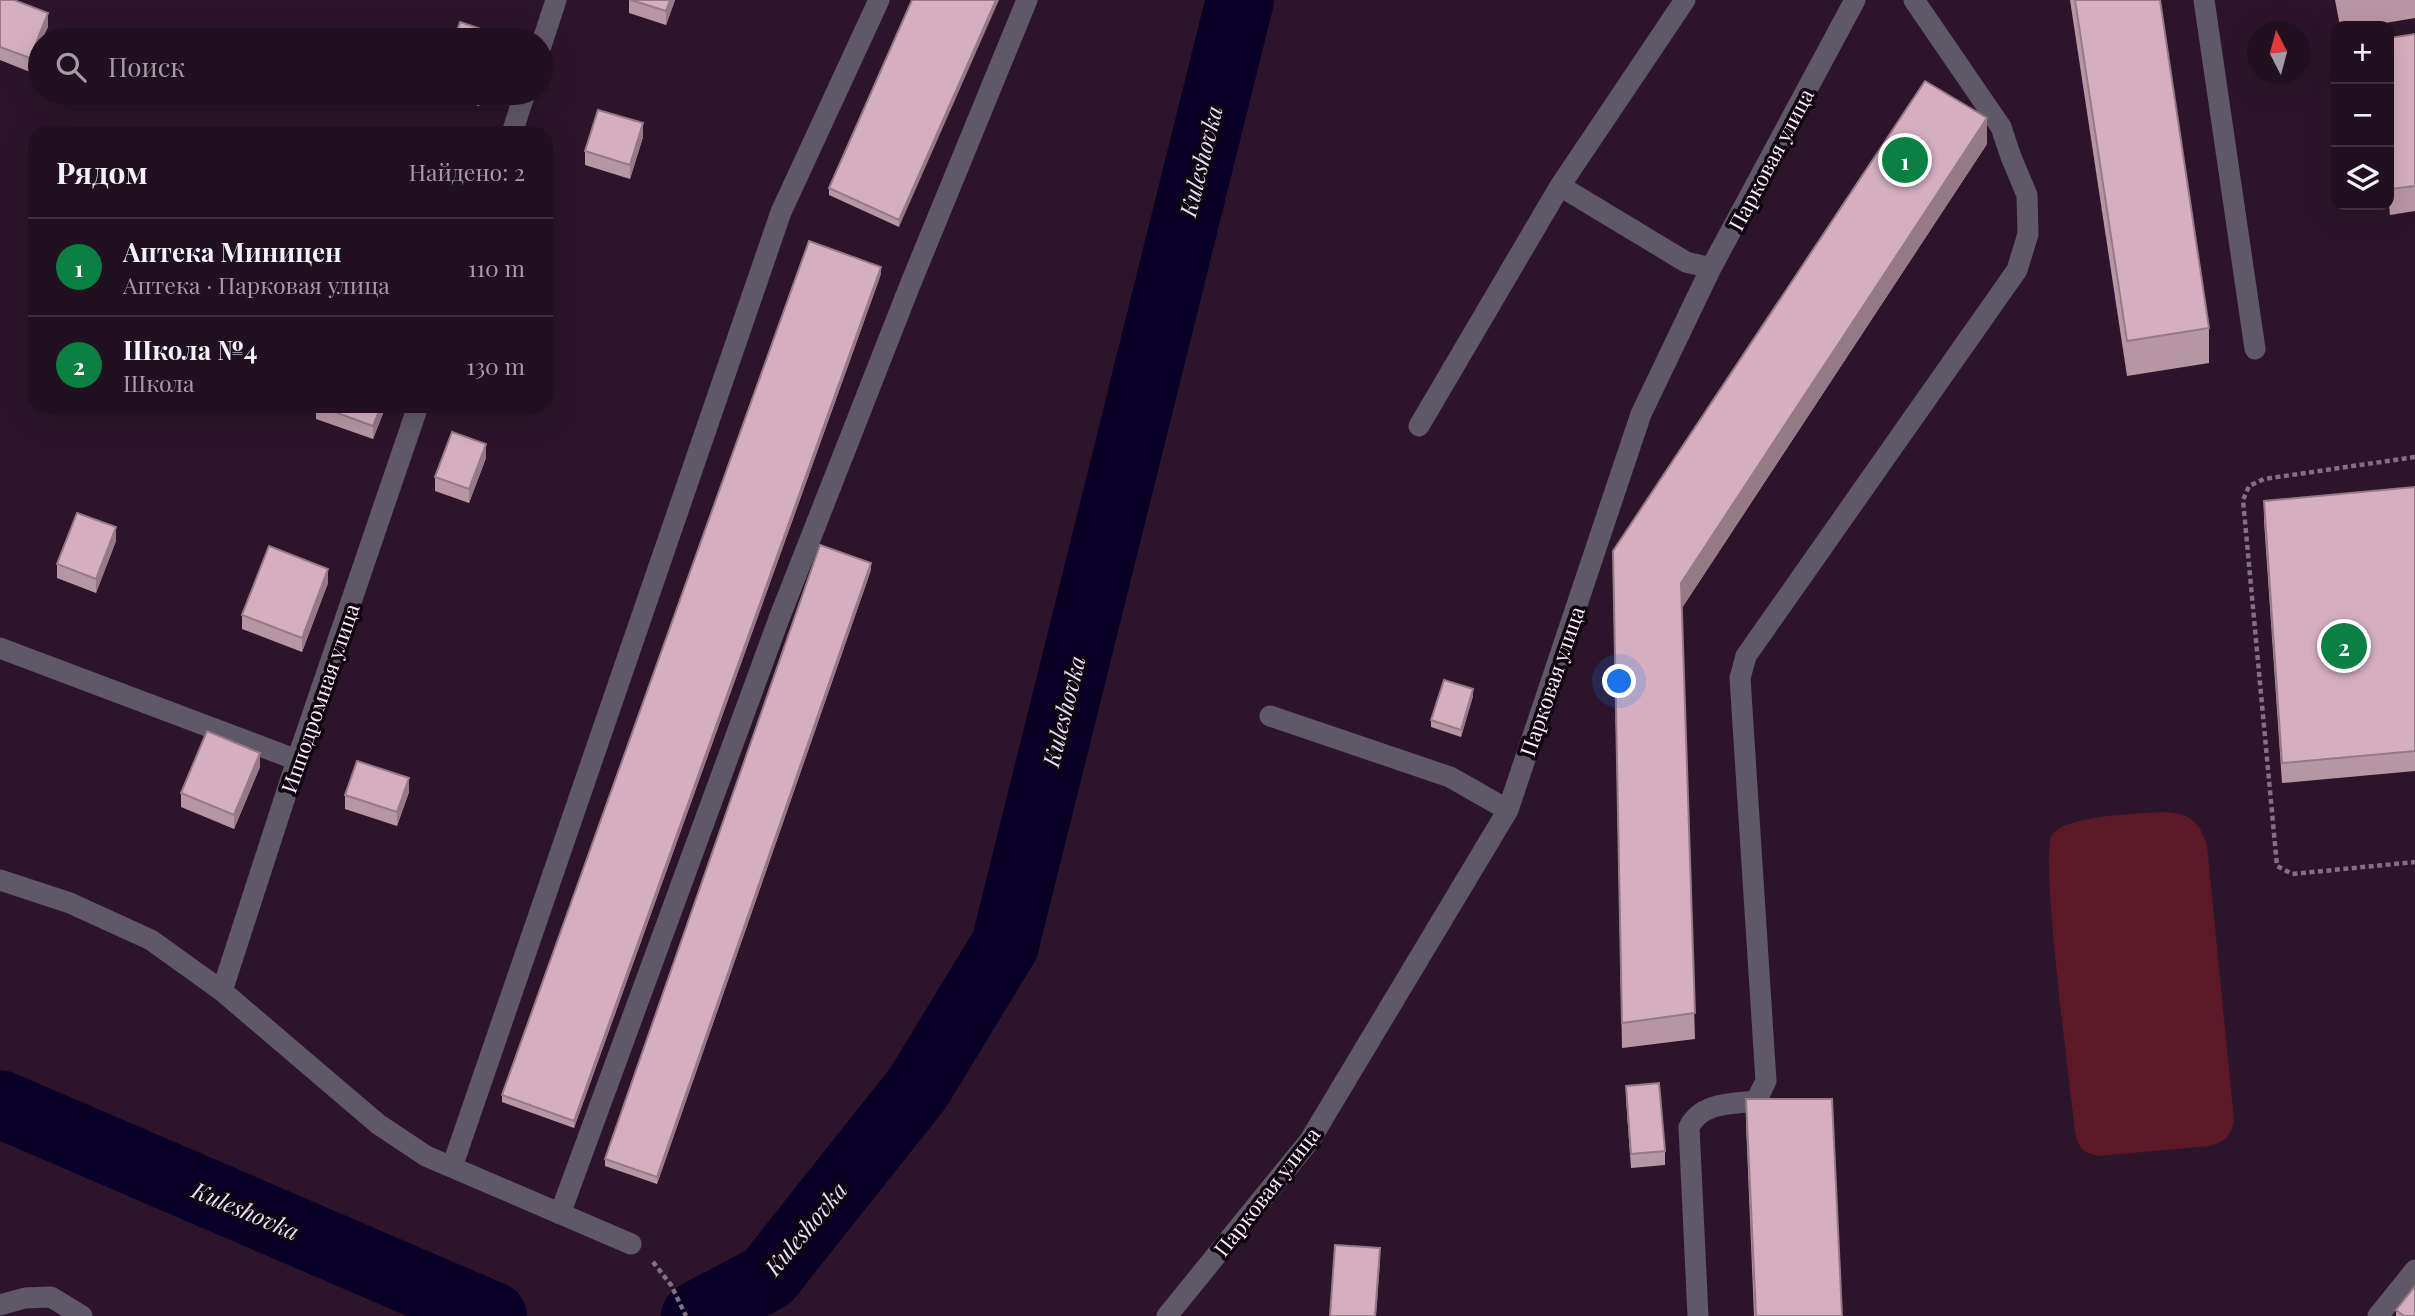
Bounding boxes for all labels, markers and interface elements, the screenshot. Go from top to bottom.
north arrow [2247,21,2310,84]
map controls [2331,21,2394,210]
button: + [2331,21,2394,84]
search box [28,28,553,105]
icon: search [52,48,90,86]
text: Поиск [108,49,185,84]
street label: Парковая улица [1721,83,1819,235]
button: − [2331,84,2394,147]
water label: Kuleshovka [1171,102,1229,221]
pin: 1 [1882,134,1928,186]
button: layers [2331,147,2394,210]
text: Рядом [56,152,148,192]
text: Найдено: 2 [409,156,525,187]
text: Аптека Миницен [123,234,342,269]
text: 1 [75,252,83,283]
text: 110 m [468,252,525,283]
text: Аптека · Парковая улица [123,269,390,300]
text: Школа №4 [123,332,258,367]
text: 2 [73,350,85,381]
text: 130 m [467,350,525,381]
text: Школа [123,367,194,398]
street label: Ипподромная улица [273,599,365,796]
street label: Парковая улица [1512,602,1590,760]
pin: 2 [2321,620,2367,672]
water label: Kuleshovka [1034,652,1092,771]
your location [1602,664,1636,698]
street label: Парковая улица [1207,1120,1326,1261]
water label: Kuleshovka [187,1173,304,1246]
water label: Kuleshovka [756,1175,853,1282]

